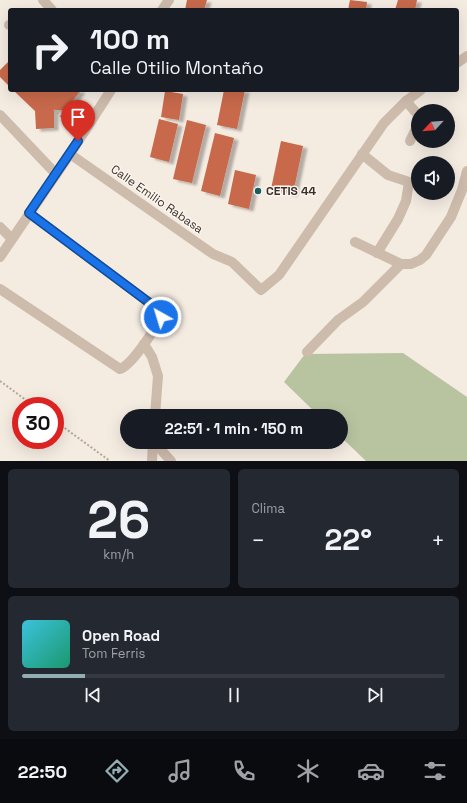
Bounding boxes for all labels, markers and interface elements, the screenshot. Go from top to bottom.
text: 100 m [90,21,170,57]
icon: right [24,24,76,76]
text: Calle Otilio Montaño [90,56,264,79]
pin [61,100,95,141]
north arrow [411,104,455,148]
map controls [411,104,455,200]
icon: arrive [67,106,89,128]
button: sound [411,156,455,200]
street label: Calle Emilio Rabasa [108,161,206,237]
place label: CETIS 44 [266,183,317,199]
marker: CETIS 44 [253,186,263,196]
position arrow [140,296,182,338]
speed limit sign: 30 [12,397,64,449]
text: 22:51 · 1 min · 150 m [165,419,303,438]
text: 26 [87,487,150,553]
text: Clima [252,500,285,517]
text: 22° [325,520,372,559]
text: − [252,526,265,554]
text: + [431,526,445,554]
text: km/h [103,546,134,563]
text: Open Road [82,626,160,645]
text: Tom Ferris [82,645,145,662]
icon: previous [82,684,104,706]
icon: pause [223,684,245,706]
icon: next [364,684,386,706]
icon: directions [103,757,131,785]
icon: music [166,757,194,785]
icon: phone [230,757,258,785]
icon: climate [294,757,322,785]
icon: car [357,757,385,785]
icon: filters [421,757,449,785]
text: 22:50 [18,760,67,783]

